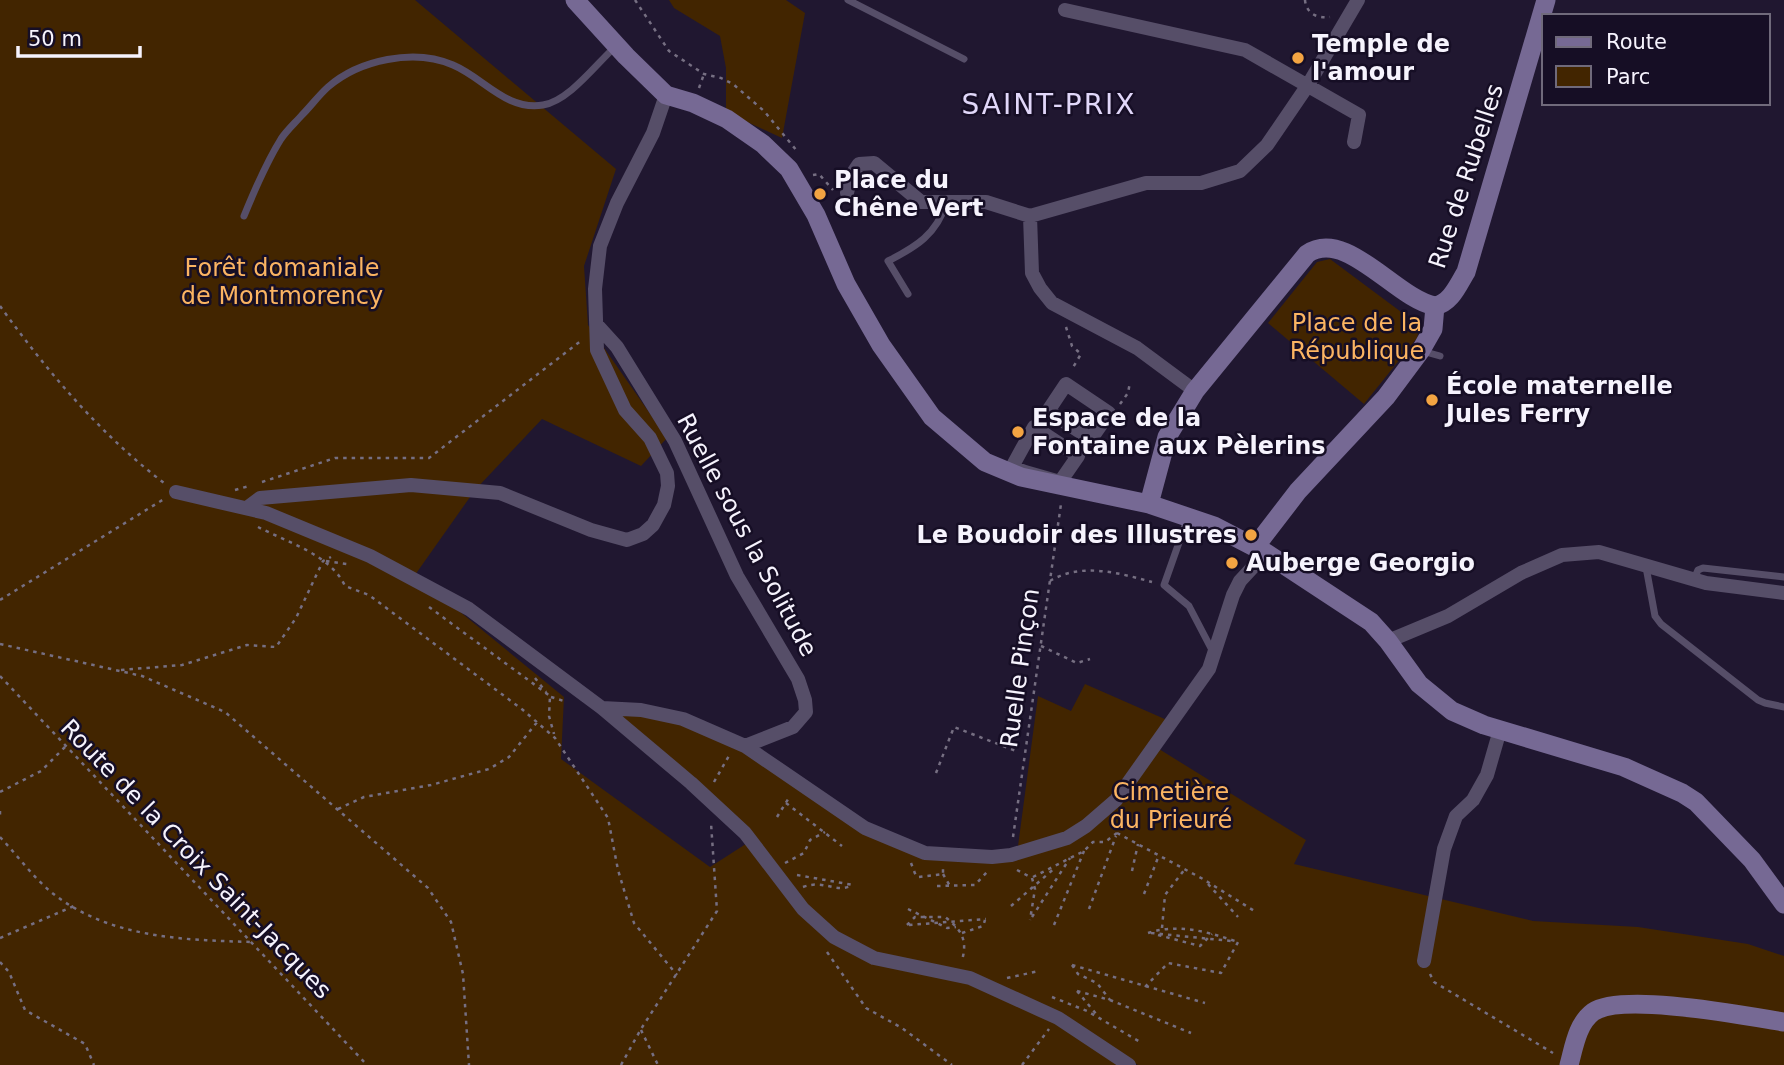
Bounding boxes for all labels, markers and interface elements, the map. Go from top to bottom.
scale bar [18,14,140,58]
legend [1542,14,1770,105]
text: 50 m [28,27,82,51]
place label: Temple de l'amour [1312,30,1450,86]
text: Route [1606,30,1667,54]
marker: Temple de l'amour [1290,50,1306,66]
text: Parc [1606,65,1650,89]
street label: Rue de Rubelles [1423,80,1509,272]
district label: SAINT-PRIX [961,88,1137,121]
place label: Place du Chêne Vert [834,166,984,222]
marker: Place du Chêne Vert [812,186,828,202]
park label: Forêt domaniale de Montmorency [181,254,383,310]
park label: Place de la République [1290,309,1424,365]
place label: École maternelle Jules Ferry [1444,371,1673,428]
marker: École maternelle Jules Ferry [1424,392,1440,408]
place label: Espace de la Fontaine aux Pèlerins [1032,404,1326,460]
street label: Ruelle sous la Solitude [671,409,823,661]
marker: Espace de la Fontaine aux Pèlerins [1010,424,1026,440]
place label: Le Boudoir des Illustres [916,521,1237,549]
marker: Le Boudoir des Illustres [1243,527,1259,543]
place label: Auberge Georgio [1246,549,1475,577]
marker: Auberge Georgio [1224,555,1240,571]
street label: Ruelle Pinçon [995,587,1045,749]
street label: Route de la Croix Saint-Jacques [55,714,337,1004]
park label: Cimetière du Prieuré [1110,778,1232,834]

